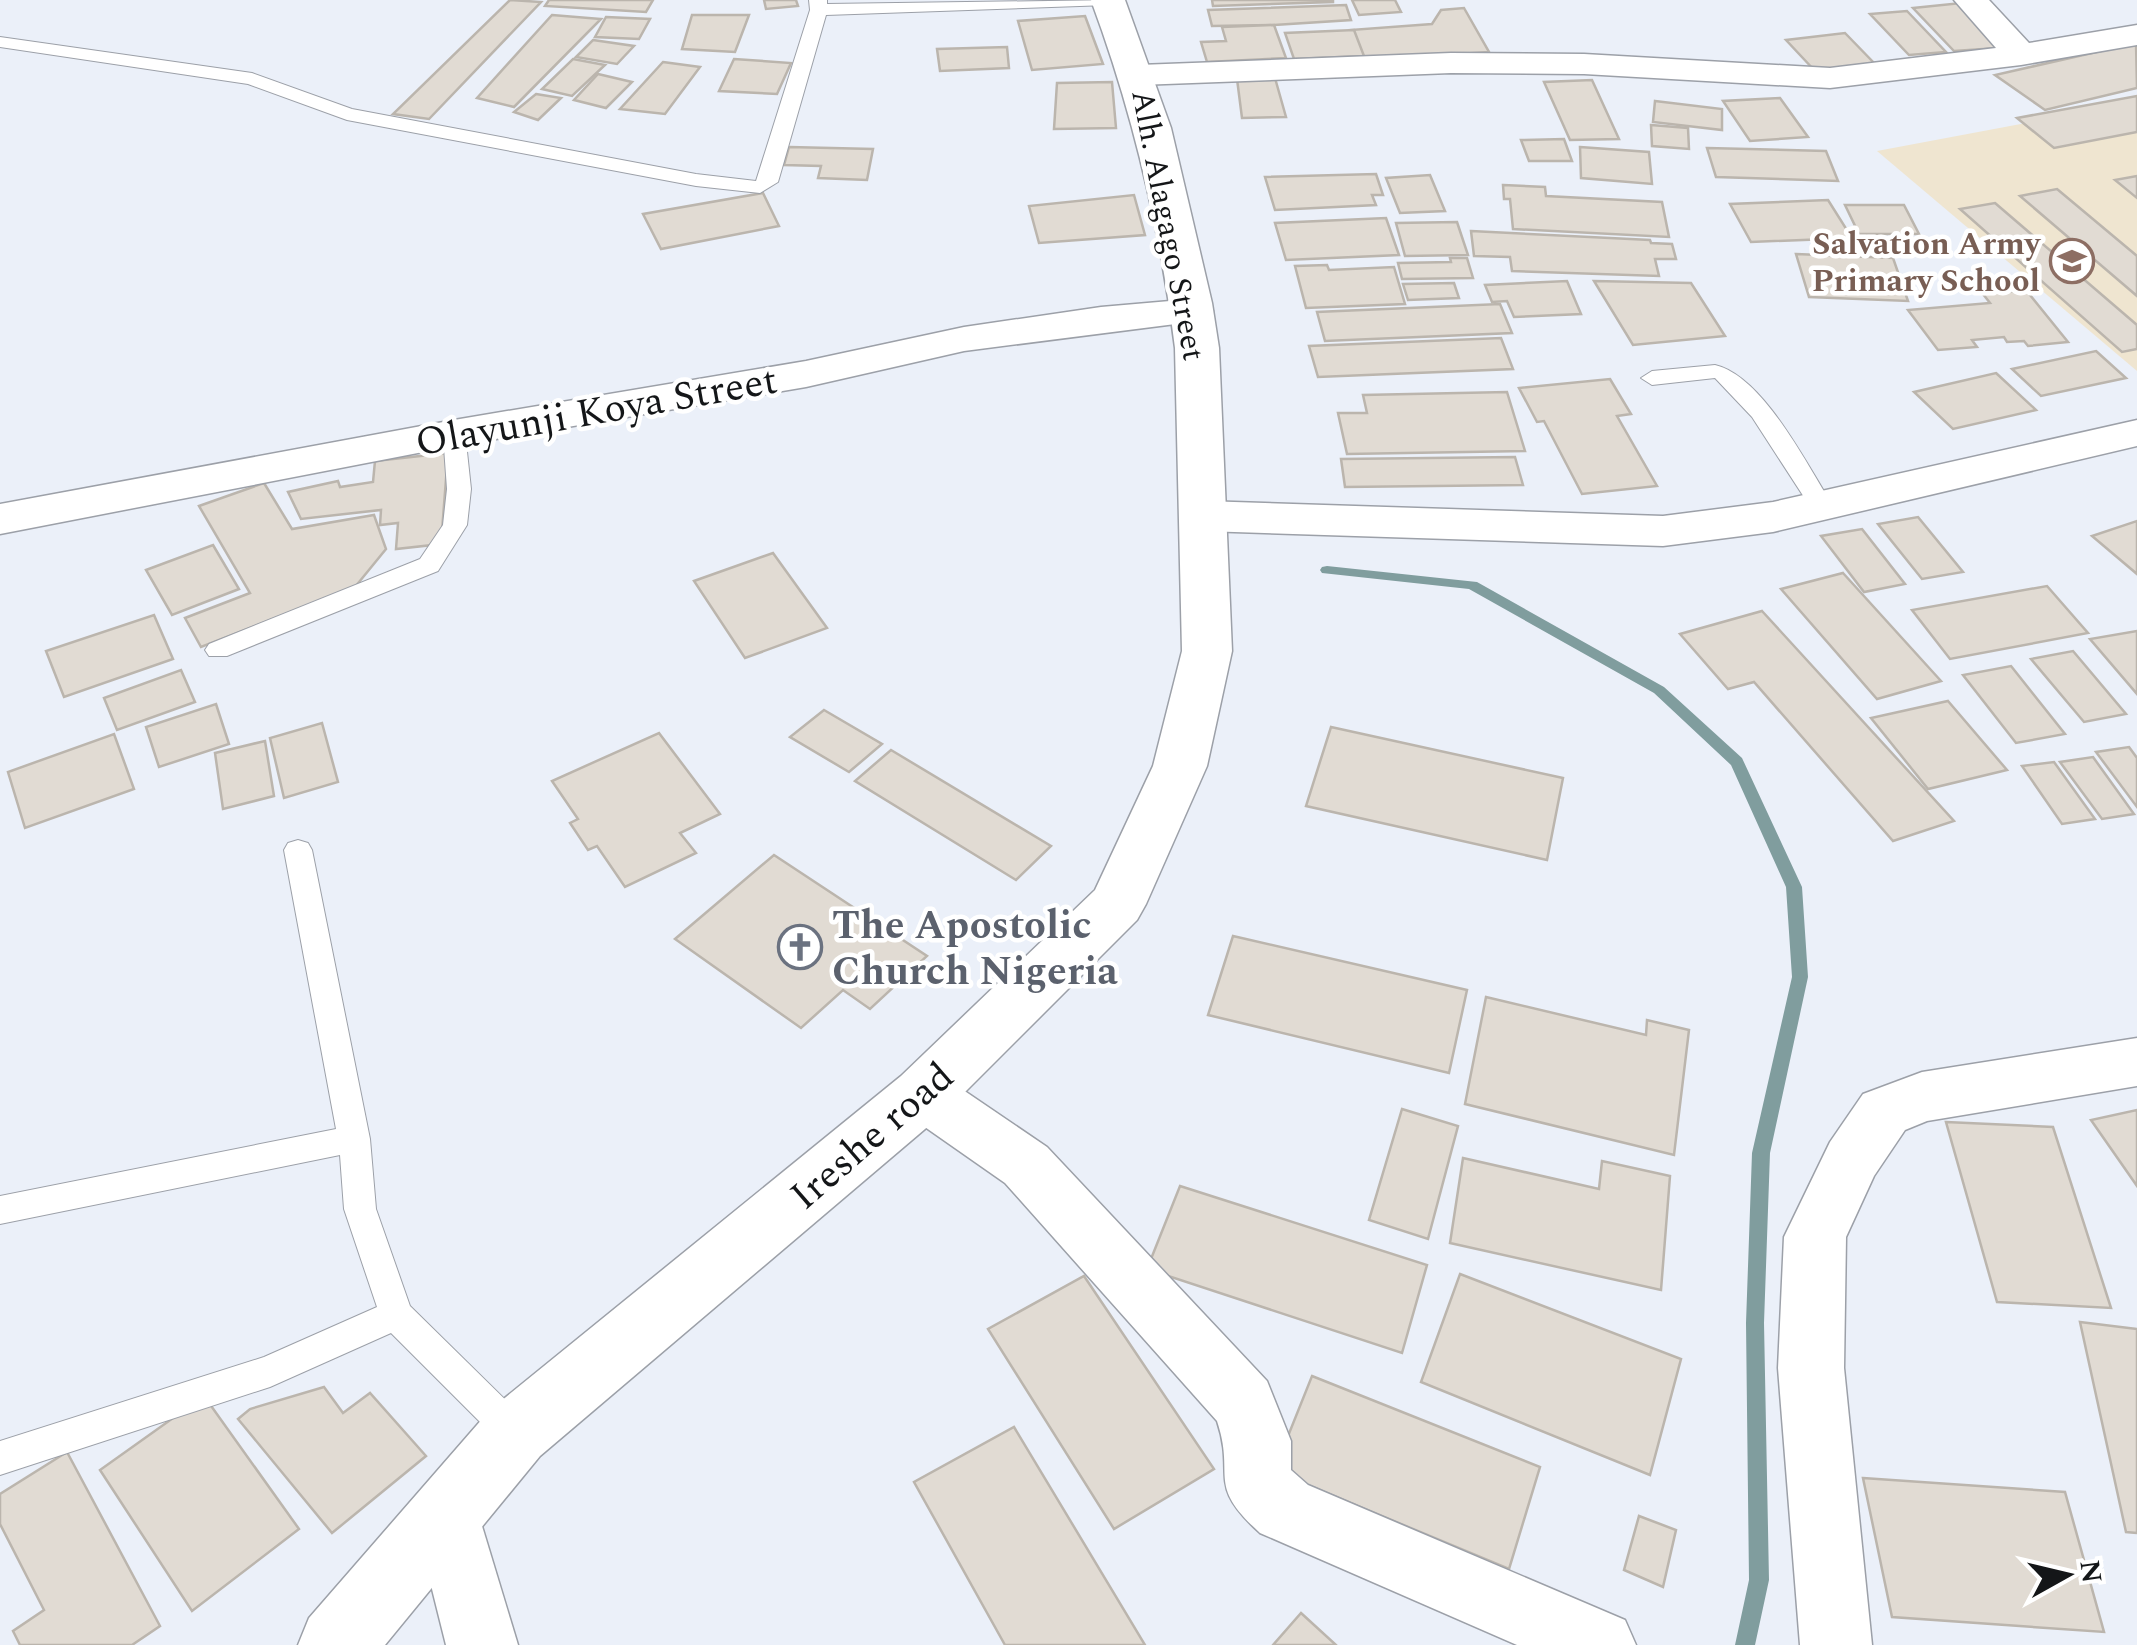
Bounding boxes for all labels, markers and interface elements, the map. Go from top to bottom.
street label: Alh. Alagago Street [1117,85,1218,365]
place label: Salvation Army Primary School [1812,220,2042,306]
school or university icon: Salvation Army Primary School [2049,238,2095,284]
street label: Olayunji Koya Street [411,351,782,474]
place label: The Apostolic Church Nigeria [832,896,1118,1003]
church icon: The Apostolic Church Nigeria [777,924,823,970]
street label: Ireshe road [777,1048,968,1226]
north arrow [2017,1525,2117,1625]
text: N [2067,1557,2113,1586]

